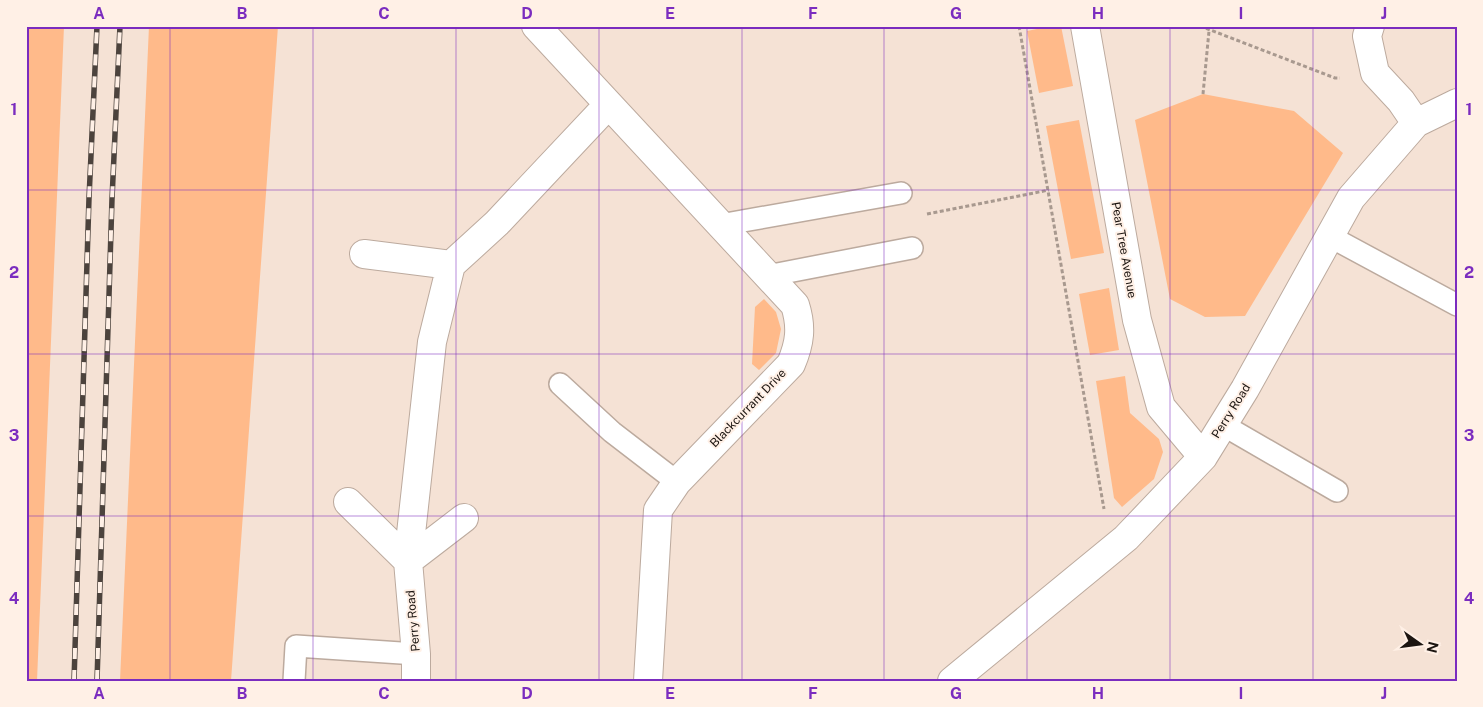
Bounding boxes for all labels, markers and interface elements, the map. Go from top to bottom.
text: A [93,4,105,23]
text: B [237,4,248,23]
text: C [378,4,390,23]
text: D [521,4,533,23]
text: E [665,4,675,23]
text: F [808,4,818,23]
text: G [950,4,962,23]
text: H [1092,4,1104,23]
text: I [1239,4,1243,23]
text: J [1381,4,1387,23]
text: 1 [11,100,17,119]
text: 1 [1466,100,1472,119]
street label: Pear Tree Avenue [1109,201,1139,299]
text: 2 [9,263,19,282]
text: 2 [1464,263,1474,282]
street label: Blackcurrant Drive [707,366,789,450]
street label: Perry Road [1209,381,1253,441]
text: 3 [9,426,19,445]
text: 3 [1464,426,1474,445]
text: 4 [9,589,20,608]
text: 4 [1464,589,1475,608]
street label: Perry Road [403,590,423,652]
north arrow [1396,620,1446,670]
text: N [1424,640,1442,654]
text: A [93,684,105,703]
text: B [237,684,248,703]
text: C [378,684,390,703]
text: D [521,684,533,703]
text: E [665,684,675,703]
text: F [808,684,818,703]
text: G [950,684,962,703]
text: H [1092,684,1104,703]
text: I [1239,684,1243,703]
text: J [1381,684,1387,703]

